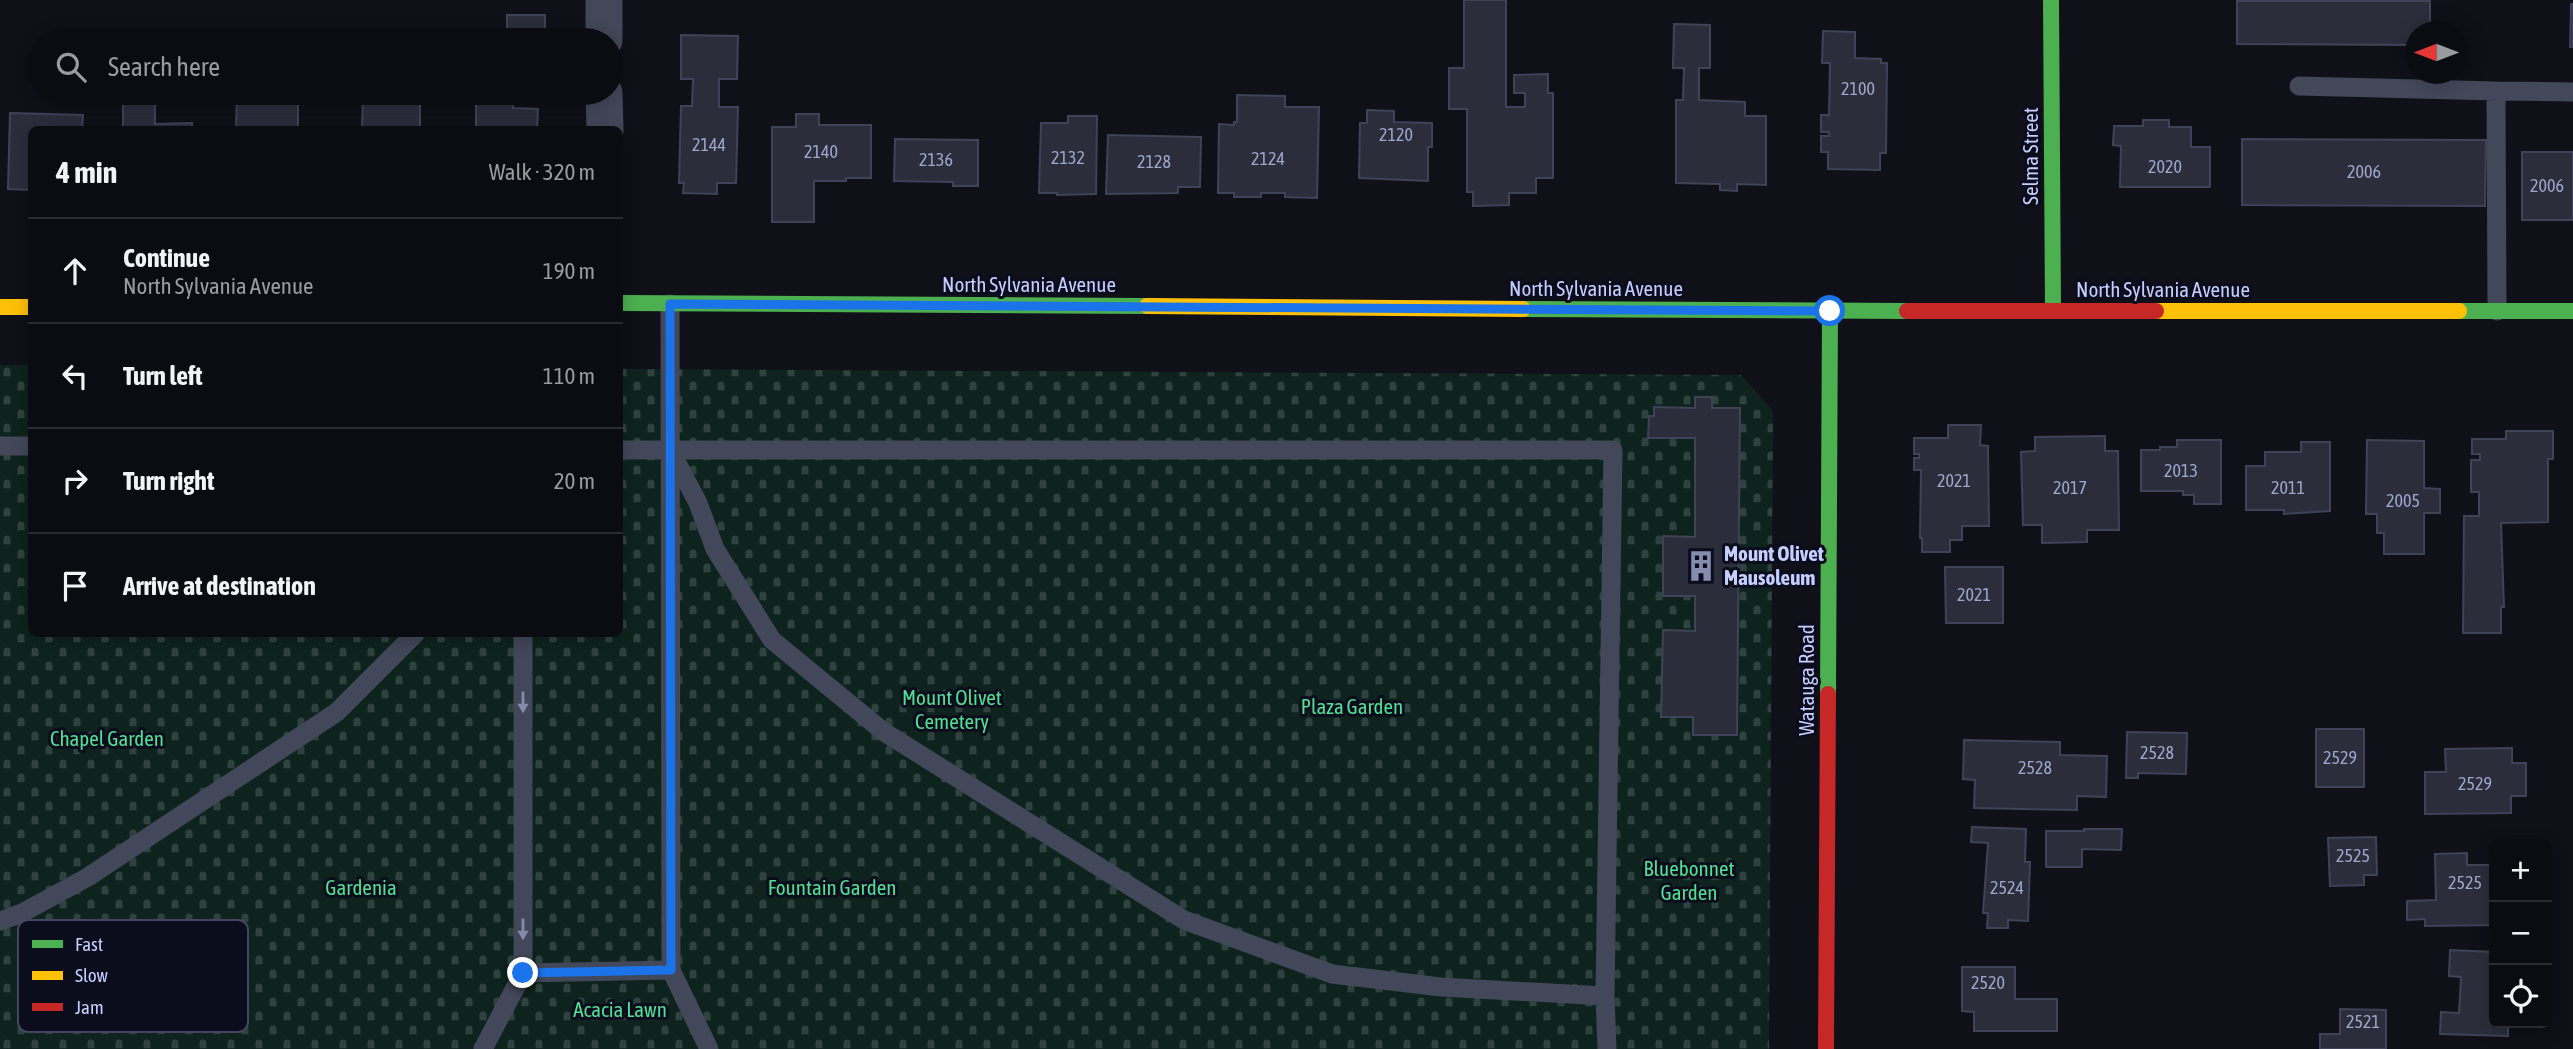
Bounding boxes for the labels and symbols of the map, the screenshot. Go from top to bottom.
north arrow [2405,21,2468,84]
house number: 2100 [1841,78,1875,99]
street label: Selma Street [2018,107,2042,205]
house number: 2120 [1379,124,1413,145]
house number: 2144 [692,134,726,155]
house number: 2140 [804,141,838,162]
house number: 2132 [1051,147,1085,168]
house number: 2124 [1251,148,1285,169]
house number: 2136 [919,149,953,170]
house number: 2128 [1137,151,1171,172]
house number: 2020 [2148,156,2182,177]
house number: 2006 [2347,161,2381,182]
house number: 2006 [2530,175,2564,196]
street label: North Sylvania Avenue [942,272,1116,296]
street label: North Sylvania Avenue [1509,276,1683,300]
street label: North Sylvania Avenue [2076,277,2250,301]
route start [1814,295,1845,326]
house number: 2013 [2164,460,2198,481]
house number: 2021 [1937,470,1971,491]
house number: 2017 [2053,477,2087,498]
house number: 2011 [2271,477,2305,498]
house number: 2005 [2386,490,2420,511]
place label: Mount Olivet Mausoleum [1724,541,1824,589]
building icon: Mount Olivet Mausoleum [1684,549,1718,583]
house number: 2021 [1957,584,1991,605]
street label: Watauga Road [1794,624,1818,736]
park label: Mount Olivet Cemetery [902,685,1002,733]
one-way arrow [517,691,529,713]
park label: Plaza Garden [1301,694,1403,718]
park label: Chapel Garden [50,726,164,750]
house number: 2528 [2140,742,2174,763]
house number: 2529 [2323,747,2357,768]
house number: 2528 [2018,757,2052,778]
house number: 2529 [2458,773,2492,794]
house number: 2525 [2336,845,2370,866]
park label: Bluebonnet Garden [1644,856,1734,904]
house number: 2525 [2448,872,2482,893]
park label: Gardenia [325,875,397,899]
park label: Fountain Garden [768,875,896,899]
house number: 2524 [1990,877,2024,898]
one-way arrow [517,919,529,941]
legend [18,920,248,1032]
text: Fast [75,933,103,955]
route end [507,957,538,988]
text: Slow [75,964,109,986]
house number: 2520 [1971,972,2005,993]
text: Jam [75,996,104,1018]
park label: Acacia Lawn [573,997,667,1021]
house number: 2521 [2346,1011,2380,1032]

